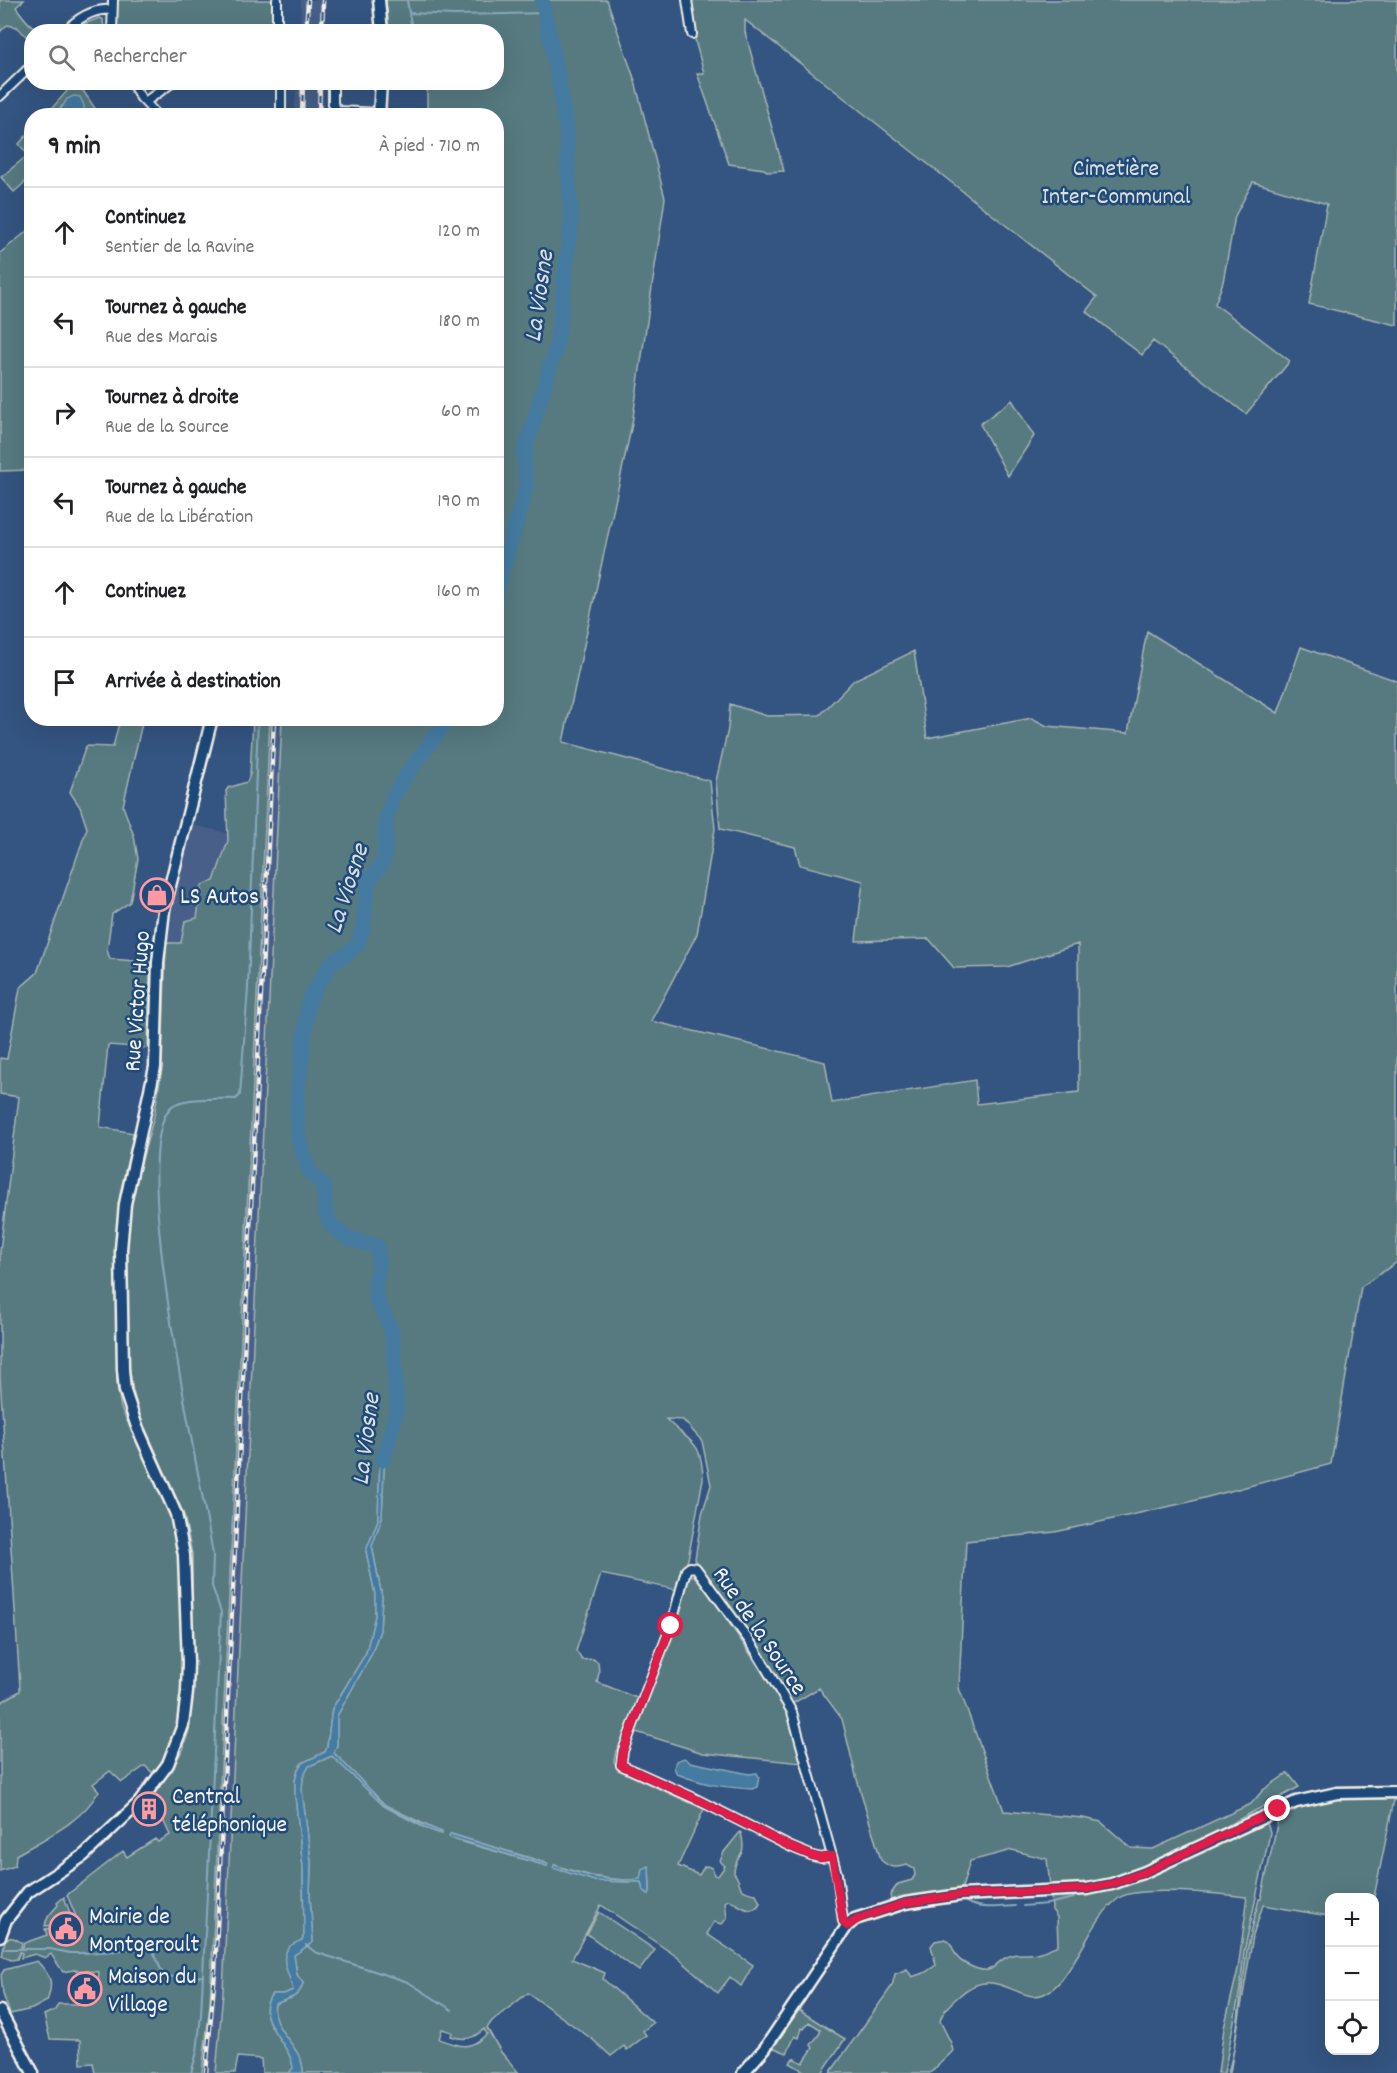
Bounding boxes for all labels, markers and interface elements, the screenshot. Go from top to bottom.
search box [24,24,504,90]
icon: search [45,41,78,74]
text: Rechercher [93,42,187,73]
text: 9 min [48,129,101,166]
text: À pied · 710 m [379,133,480,161]
park label: Cimetière Inter-Communal [1042,153,1191,215]
text: Continuez [105,203,186,234]
icon: ahead [48,216,81,249]
text: 120 m [438,218,480,246]
text: Sentier de la Ravine [105,234,254,262]
water label: La Viosne [516,247,565,345]
text: Tournez à gauche [105,293,247,324]
icon: left [48,306,81,339]
text: 180 m [438,308,480,336]
text: Rue des Marais [105,324,218,352]
text: Tournez à droite [105,383,239,414]
icon: right [48,396,81,429]
text: 60 m [441,398,480,426]
text: Rue de la Source [105,414,229,442]
text: Tournez à gauche [105,473,247,504]
icon: left [48,486,81,519]
text: 190 m [437,488,480,516]
text: Rue de la Libération [105,504,253,532]
icon: ahead [48,576,81,609]
text: Continuez [105,577,186,608]
text: 160 m [437,578,480,606]
icon: arrive [48,666,81,699]
text: Arrivée à destination [105,667,281,698]
water label: La Viosne [317,838,381,939]
shop icon: LS Autos [139,877,175,913]
place label: LS Autos [180,881,259,915]
street label: Rue Victor Hugo [117,929,161,1073]
water label: La Viosne [344,1390,392,1487]
street label: Rue de la Source [703,1561,814,1703]
route start [657,1612,683,1638]
place label: Central téléphonique [172,1781,287,1843]
building icon: Central téléphonique [131,1791,167,1827]
route end [1264,1795,1290,1821]
map controls [1325,1893,1379,2055]
button: + [1325,1893,1379,1947]
place label: Mairie de Montgeroult [89,1901,199,1963]
public building icon: Mairie de Montgeroult [48,1911,84,1947]
button: − [1325,1947,1379,2001]
place label: Maison du Village [108,1961,197,2023]
public building icon: Maison du Village [67,1971,103,2007]
button: locate [1325,2001,1379,2055]

